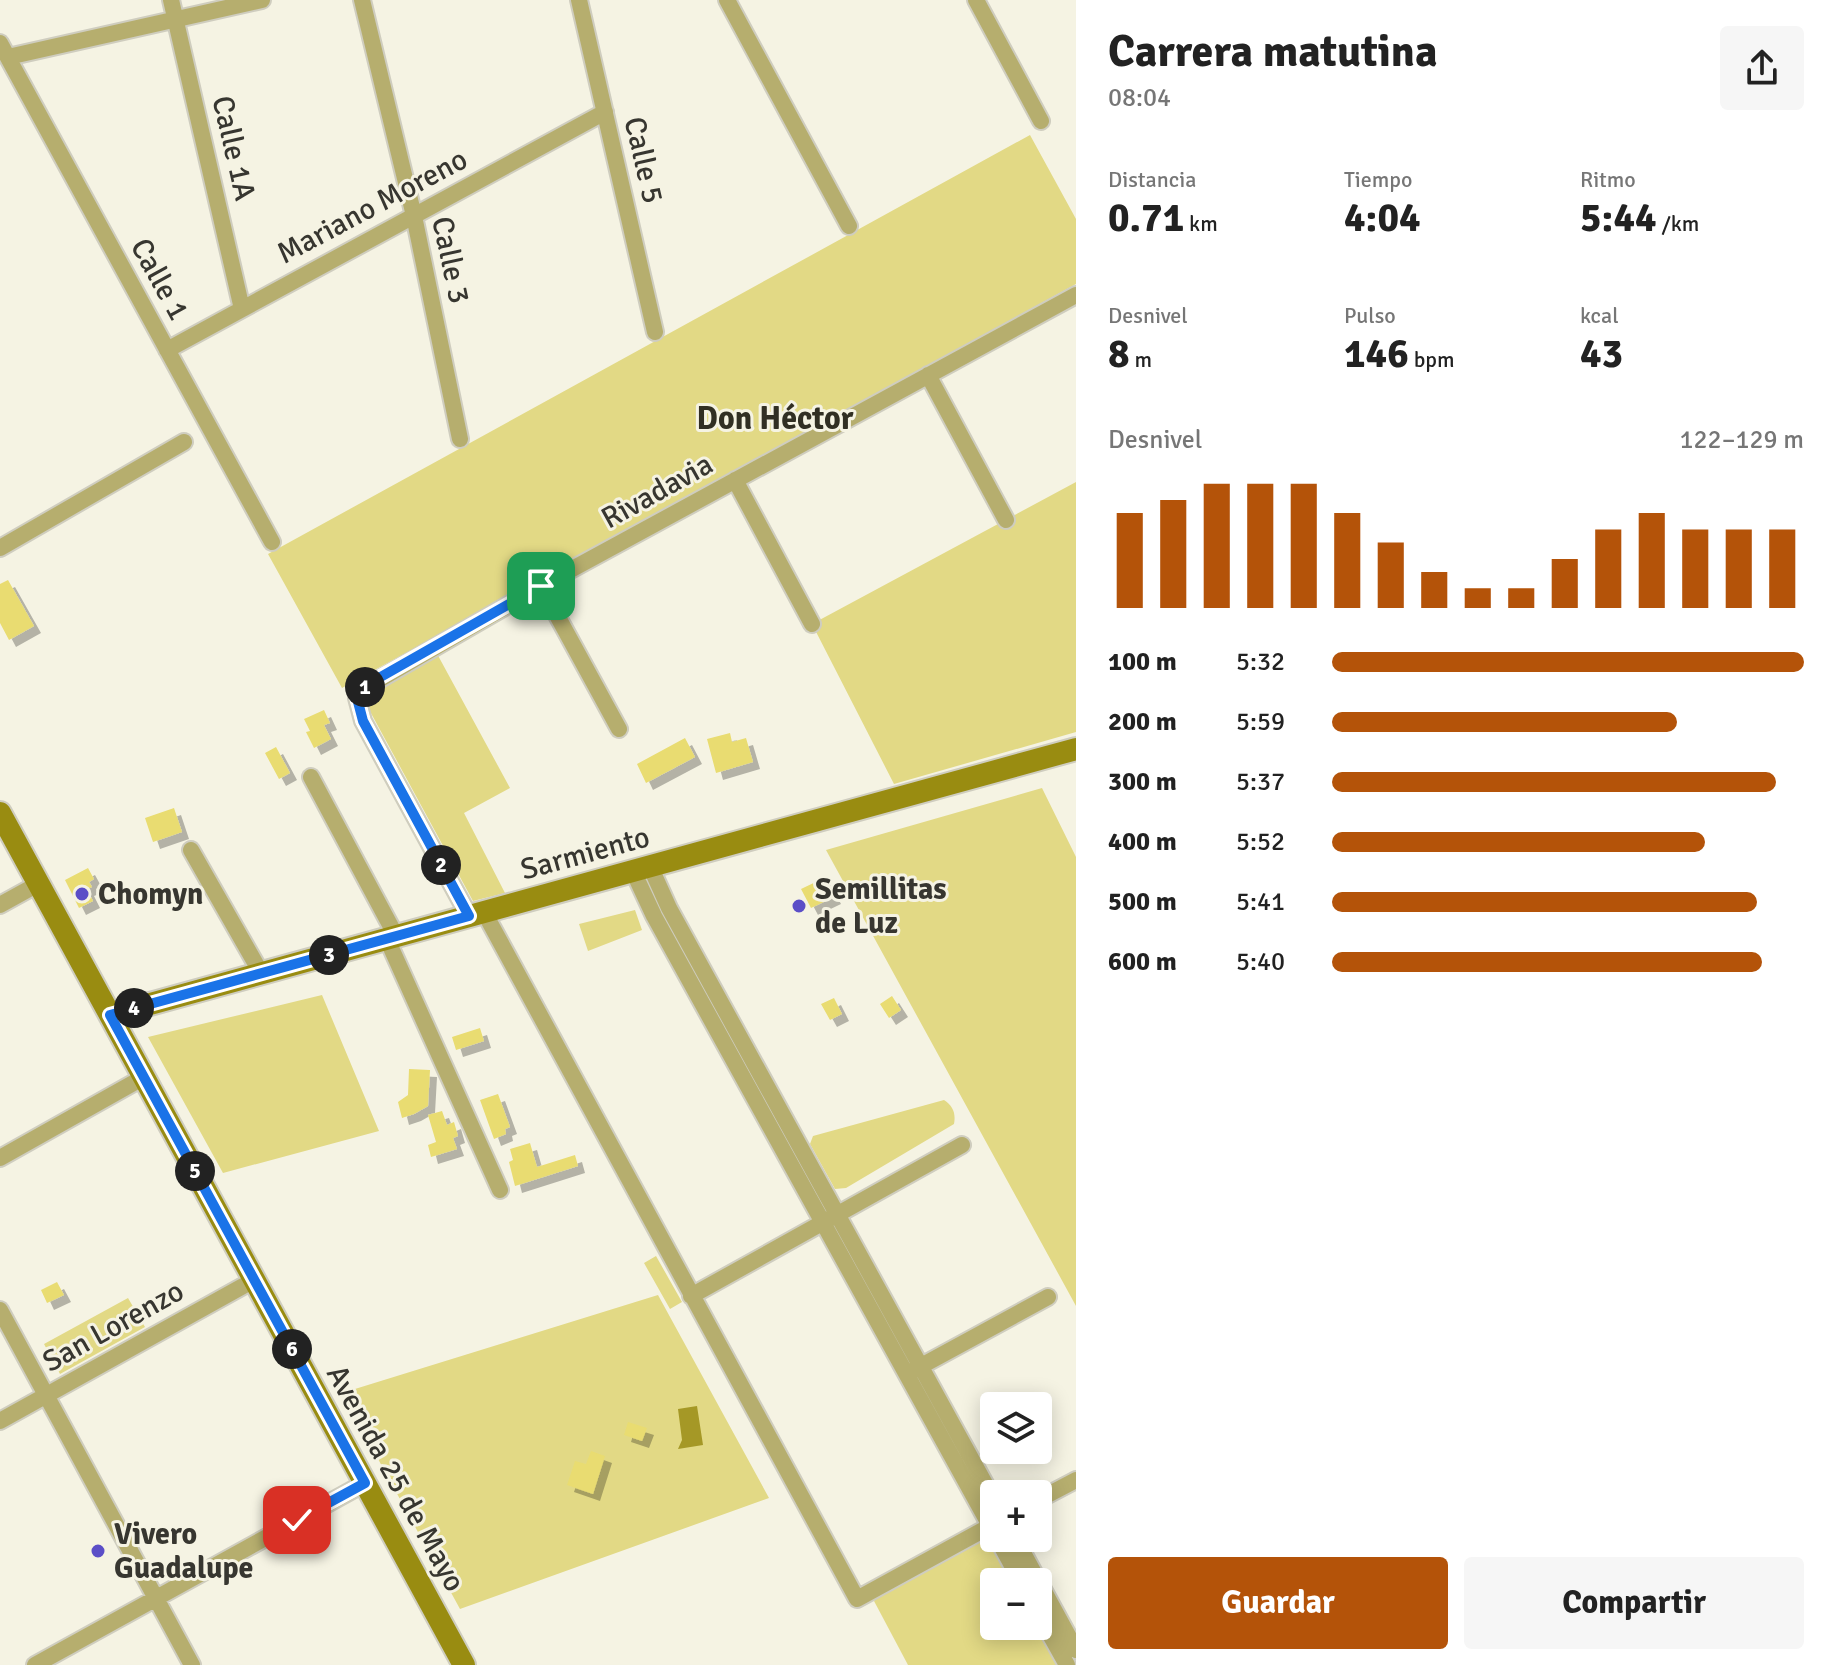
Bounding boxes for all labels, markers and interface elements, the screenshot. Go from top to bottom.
text: Carrera matutina [1108,25,1438,79]
button: share [1720,26,1804,110]
text: 08:04 [1108,82,1171,114]
street label: Calle 1A [204,92,263,204]
street label: Calle 5 [616,113,671,207]
street label: Mariano Moreno [271,141,474,272]
text: Distancia [1108,166,1196,193]
text: Tiempo [1344,166,1412,193]
text: Ritmo [1580,166,1636,193]
text: 0.71 [1108,193,1184,243]
text: 4:04 [1344,193,1421,243]
text: 5:44 [1580,193,1657,243]
text: km [1184,210,1218,237]
text: /km [1657,210,1699,237]
street label: Calle 3 [423,213,478,307]
street label: Calle 1 [122,232,197,327]
text: Desnivel [1108,302,1188,329]
text: Pulso [1344,302,1396,329]
text: kcal [1580,302,1619,329]
text: 8 [1108,329,1130,379]
text: 146 [1344,329,1409,379]
text: 43 [1580,329,1623,379]
text: m [1130,346,1152,373]
text: bpm [1409,346,1454,373]
district label: Don Héctor [697,399,854,438]
text: Desnivel [1108,424,1202,456]
text: 122–129 m [1680,424,1804,456]
street label: Rivadavia [595,446,719,537]
pin [507,552,575,620]
icon: arrive [519,564,563,608]
text: 100 m [1108,646,1177,678]
text: 5:32 [1236,646,1285,678]
pin: 1 [345,667,385,707]
text: 1 [359,673,371,700]
text: 200 m [1108,706,1177,738]
text: 5:59 [1236,706,1285,738]
text: 300 m [1108,766,1177,798]
text: 5:37 [1236,766,1285,798]
street label: Sarmiento [517,819,654,888]
text: 400 m [1108,826,1177,858]
text: 5:52 [1236,826,1285,858]
pin: 2 [421,845,461,885]
text: 2 [435,851,447,878]
place label: Semillitas de Luz [815,871,947,942]
place label: Chomyn [98,876,203,913]
marker: Chomyn [73,885,91,903]
text: 500 m [1108,886,1177,918]
text: 5:41 [1236,886,1285,918]
marker: Semillitas de Luz [790,897,808,915]
pin: 3 [309,935,349,975]
text: 3 [323,941,335,968]
text: 600 m [1108,946,1177,978]
text: 5:40 [1236,946,1285,978]
pin: 4 [114,988,154,1028]
text: 4 [128,994,140,1021]
pin: 5 [175,1151,215,1191]
text: 5 [189,1157,201,1184]
street label: San Lorenzo [36,1273,190,1380]
pin: 6 [272,1329,312,1369]
text: 6 [286,1335,298,1362]
street label: Avenida 25 de Mayo [318,1359,473,1598]
map controls [980,1392,1052,1640]
button: layers [980,1392,1052,1464]
button: + [980,1480,1052,1552]
pin [263,1486,331,1554]
icon: check [275,1498,319,1542]
place label: Vivero Guadalupe [114,1516,253,1587]
marker: Vivero Guadalupe [89,1542,107,1560]
button: Guardar [1108,1557,1448,1649]
button: Compartir [1464,1557,1804,1649]
button: − [980,1568,1052,1640]

